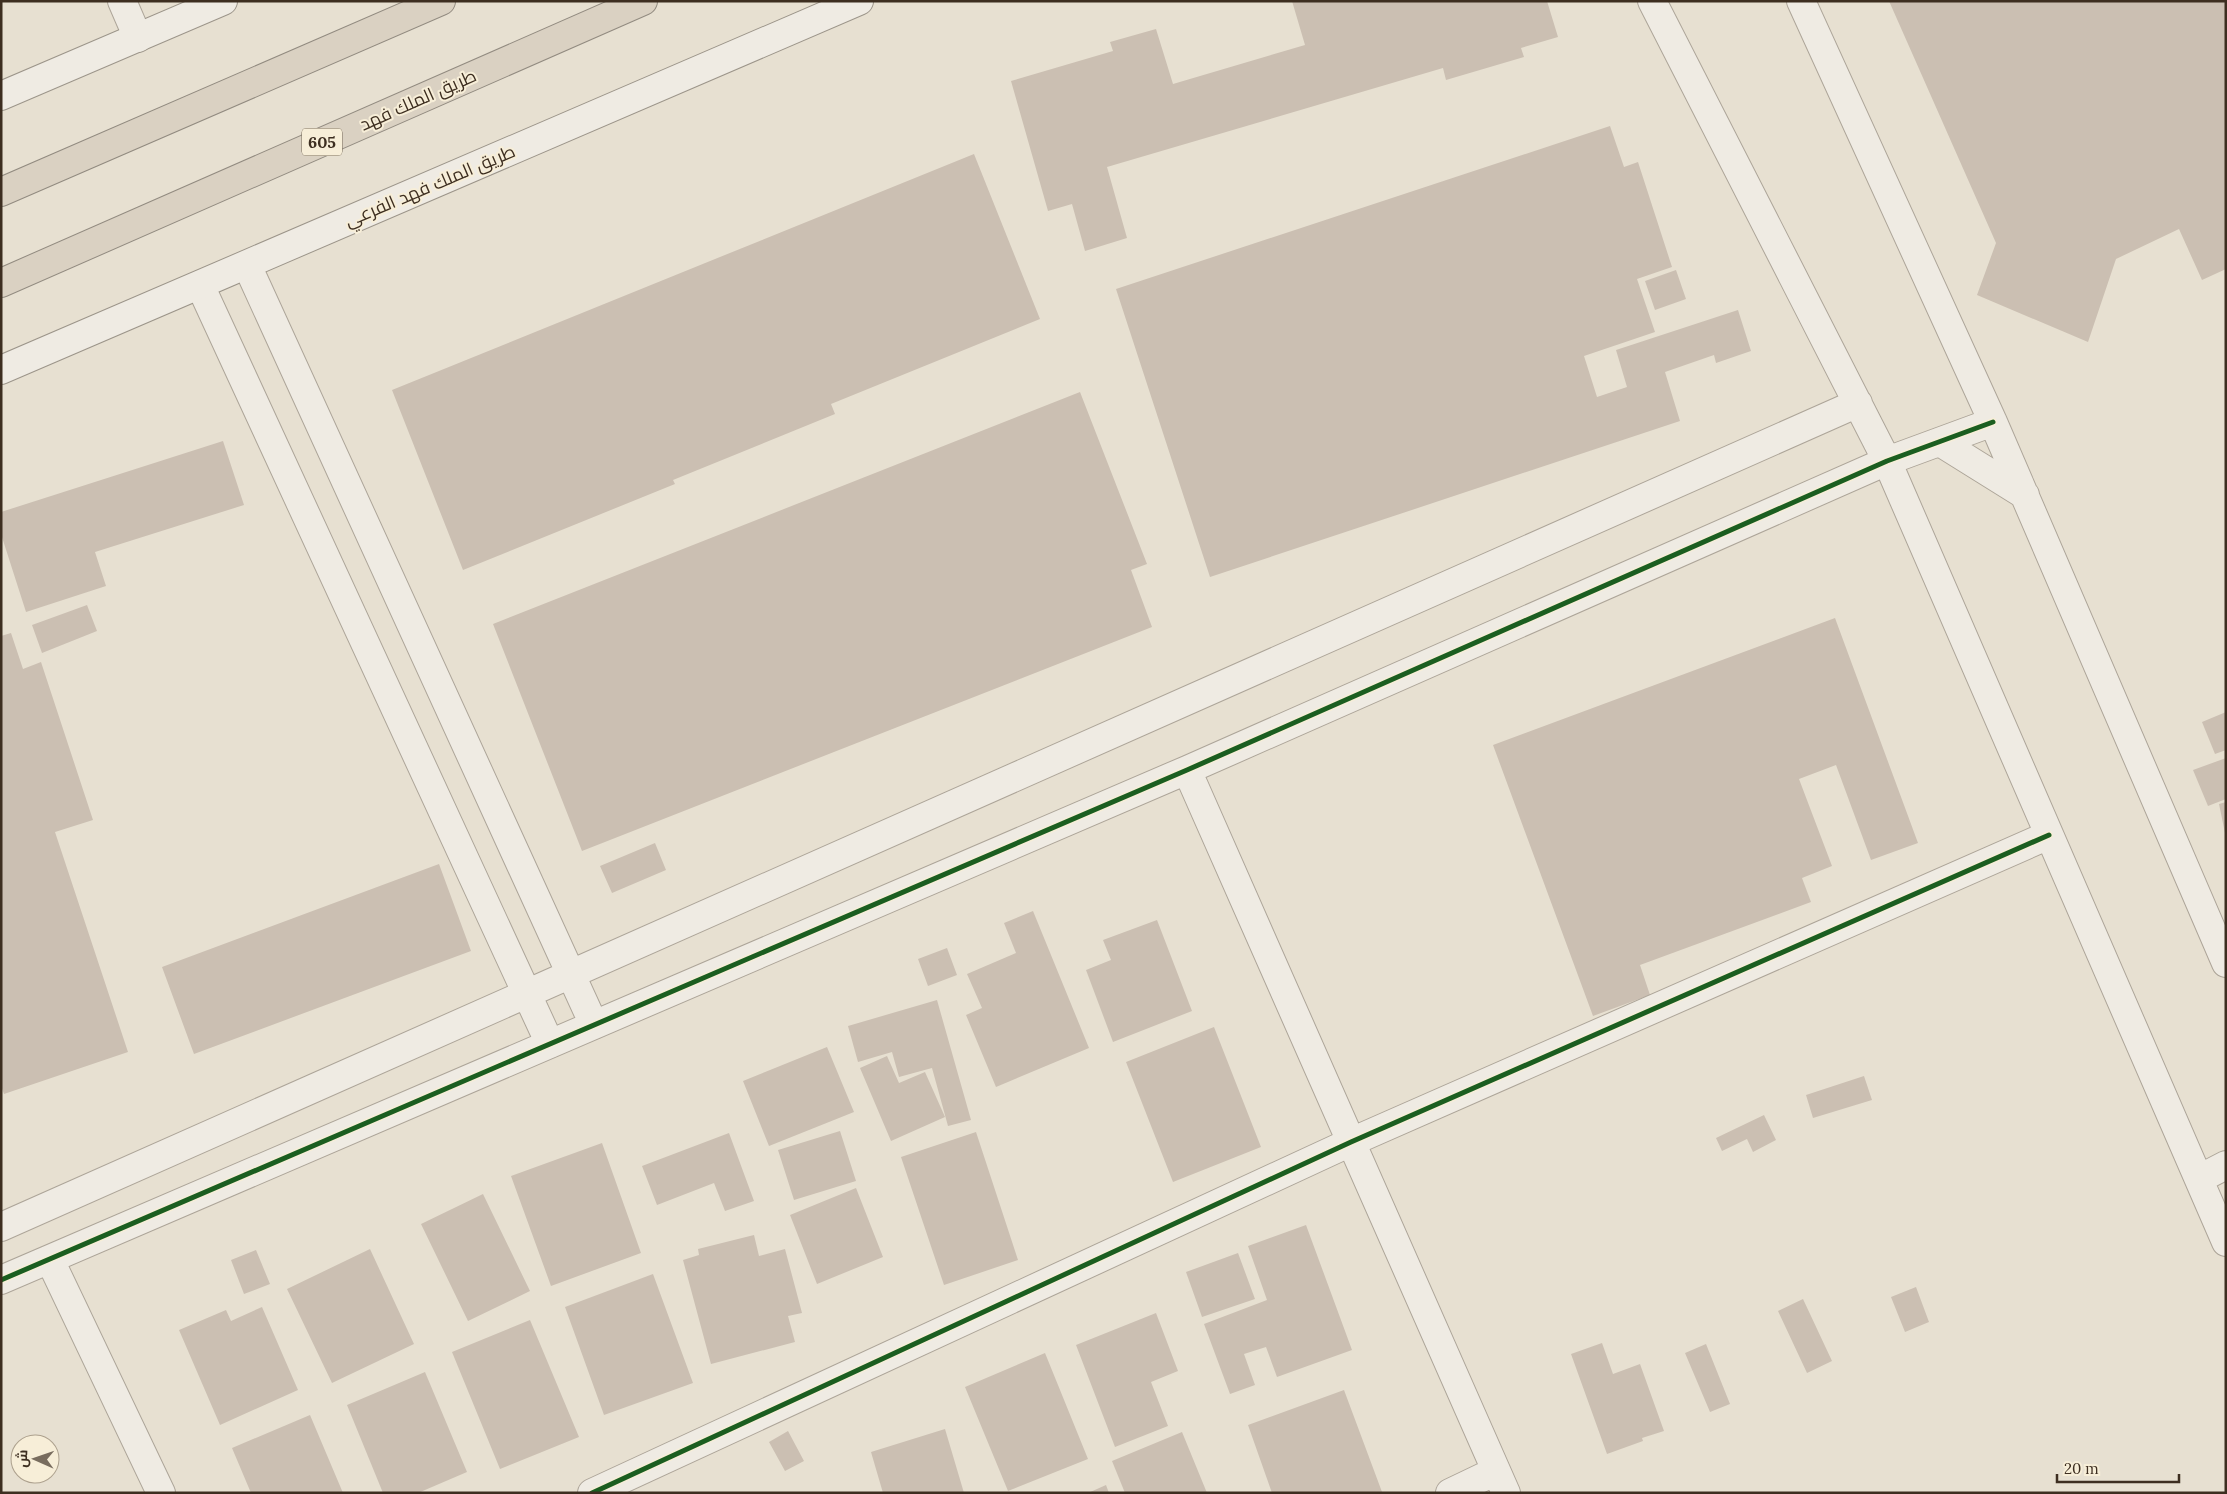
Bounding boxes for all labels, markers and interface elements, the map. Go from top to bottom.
street label: طريق الملك فهد [356,64,480,136]
road number: 605 [302,128,342,156]
street label: طريق الملك فهد الفرعي [341,139,520,235]
north arrow [10,1434,60,1484]
text: ش [13,1449,31,1468]
scale bar [2057,1452,2180,1484]
text: 20 m [2064,1459,2099,1478]

